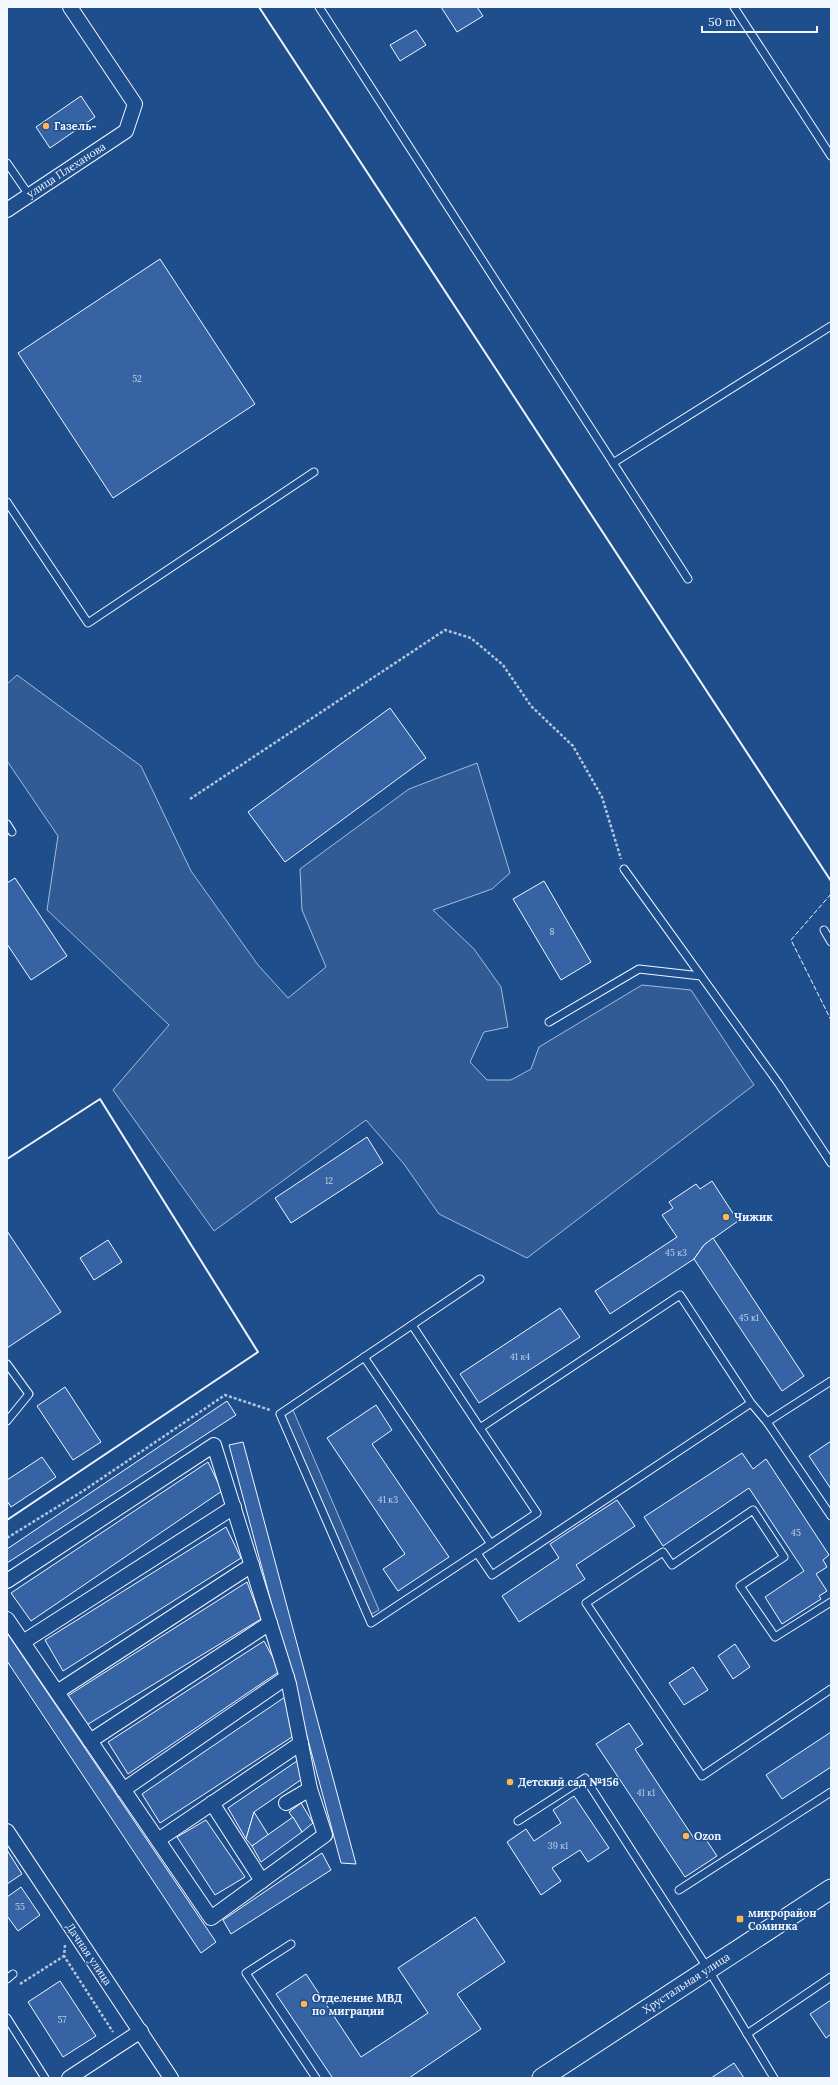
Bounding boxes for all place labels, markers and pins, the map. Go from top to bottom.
place label: Газель- [54,119,97,133]
marker: Газель- [41,121,51,131]
place label: Чижик [734,1210,773,1224]
marker: Чижик [721,1212,731,1222]
place label: Детский сад №156 [518,1775,619,1789]
marker: Детский сад №156 [505,1777,515,1787]
place label: Ozon [694,1829,721,1843]
marker: Ozon [681,1831,691,1841]
place label: микрорайон Соминка [748,1906,817,1933]
marker: микрорайон Соминка [735,1914,745,1924]
place label: Отделение МВД по миграции [312,1991,402,2018]
marker: Отделение МВД по миграции [299,1999,309,2009]

